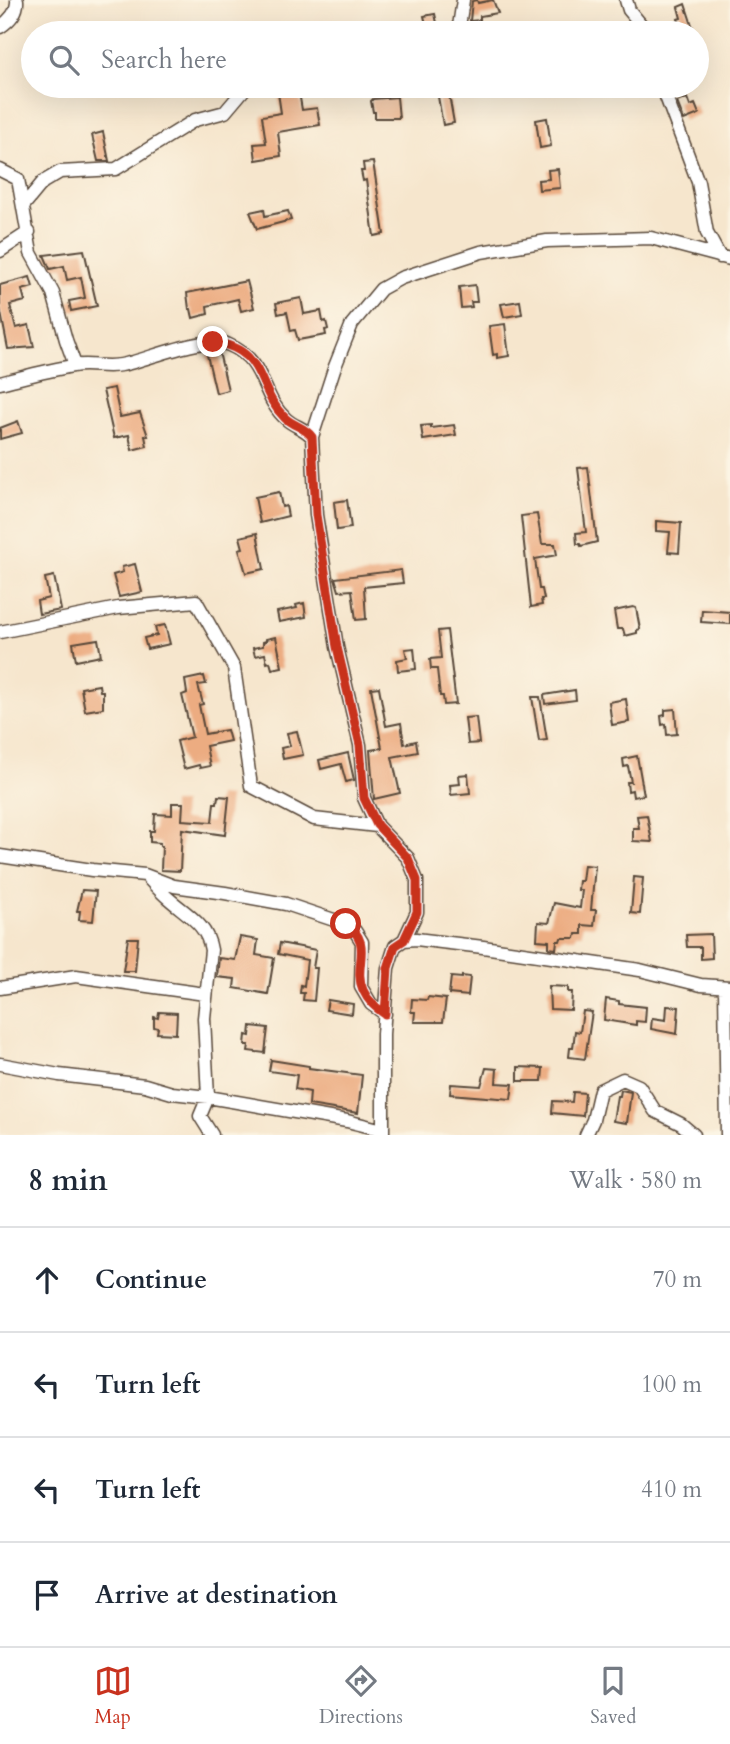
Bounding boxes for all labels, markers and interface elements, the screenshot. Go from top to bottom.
search box [21,21,709,98]
icon: search [45,41,83,79]
text: Search here [101,42,227,77]
route end [197,326,228,357]
route start [330,908,361,939]
text: 8 min [28,1160,108,1201]
text: Walk · 580 m [569,1165,702,1196]
icon: ahead [28,1261,66,1299]
text: Continue [95,1262,207,1297]
text: 70 m [653,1264,702,1295]
icon: left [28,1366,66,1404]
text: Turn left [95,1367,200,1402]
text: 100 m [641,1369,702,1400]
icon: left [28,1471,66,1509]
text: Turn left [95,1472,200,1507]
text: 410 m [641,1474,702,1505]
icon: arrive [28,1576,66,1614]
text: Arrive at destination [95,1577,338,1612]
tab: Map [94,1662,132,1730]
tab: Directions [319,1662,403,1730]
tab: Saved [590,1662,636,1730]

